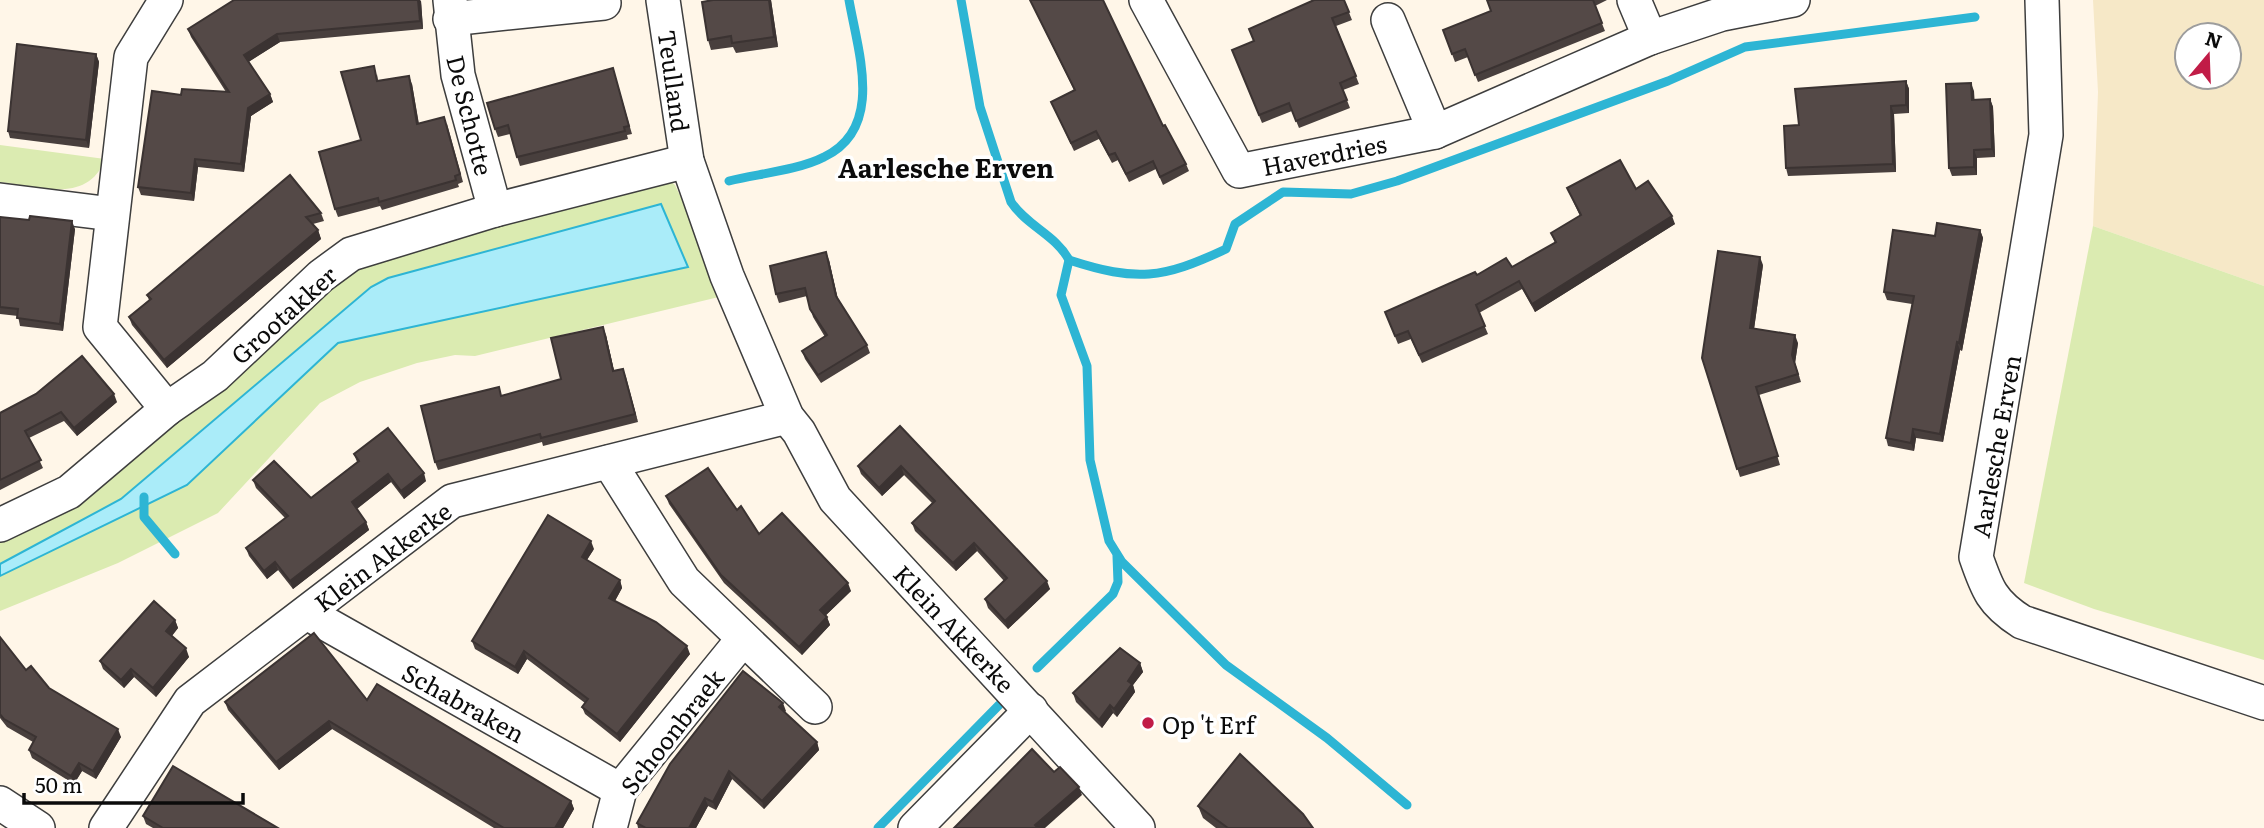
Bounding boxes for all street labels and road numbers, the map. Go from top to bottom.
street label: Teulland [651,28,700,135]
street label: De Schotte [439,51,503,179]
street label: Haverdries [1259,125,1389,183]
street label: Grootakker [222,256,344,371]
street label: Aarlesche Erven [1962,352,2028,540]
street label: Klein Akkerke [306,493,458,619]
street label: Klein Akkerke [886,556,1024,700]
street label: Schabraken [396,654,532,750]
street label: Schoonbraek [611,661,731,801]

